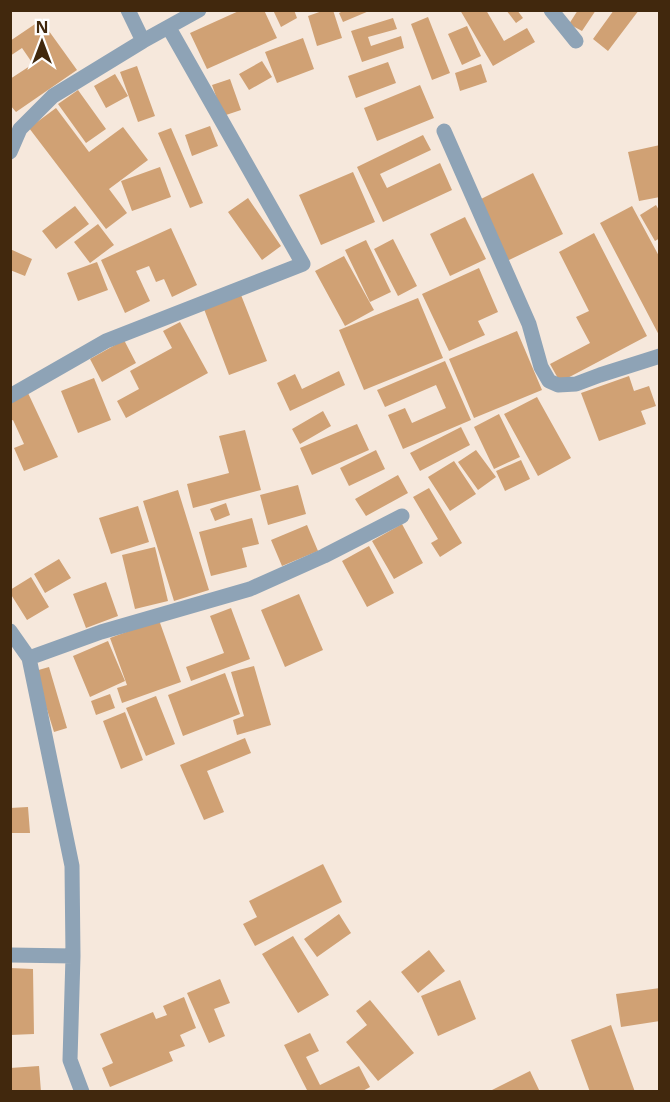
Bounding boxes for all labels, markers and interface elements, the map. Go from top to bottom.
north arrow [12,12,72,72]
text: N [35,16,49,38]

